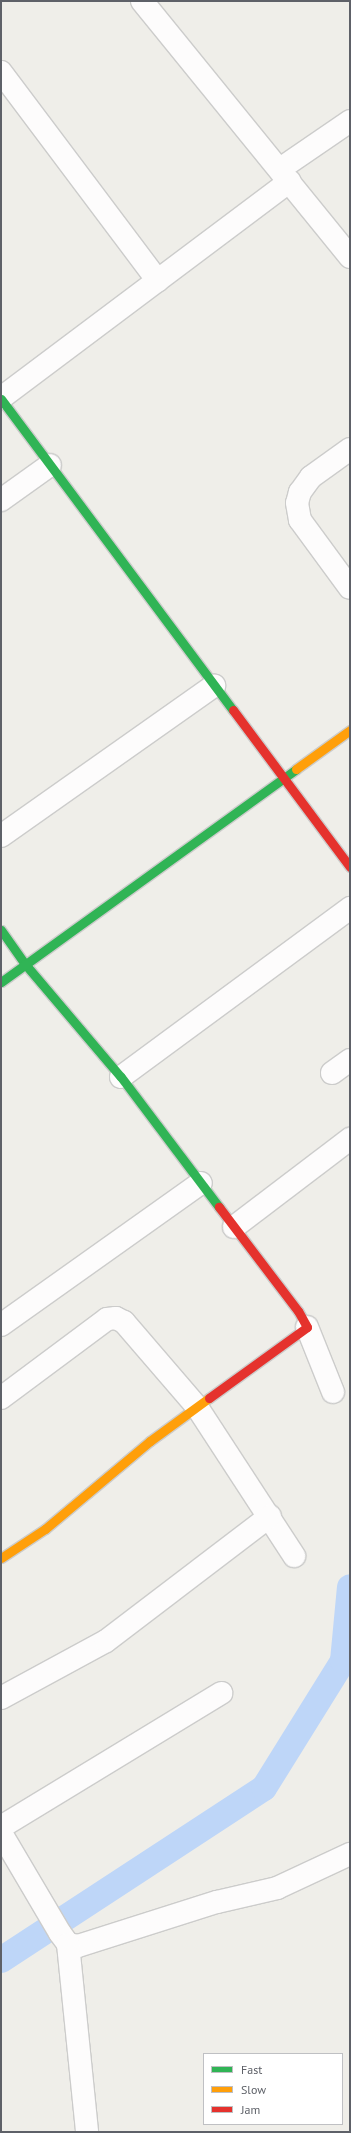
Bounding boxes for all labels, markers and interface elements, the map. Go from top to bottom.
legend [203,2053,343,2125]
text: Fast [241,2062,262,2077]
text: Slow [241,2082,266,2097]
text: Jam [241,2102,260,2117]

